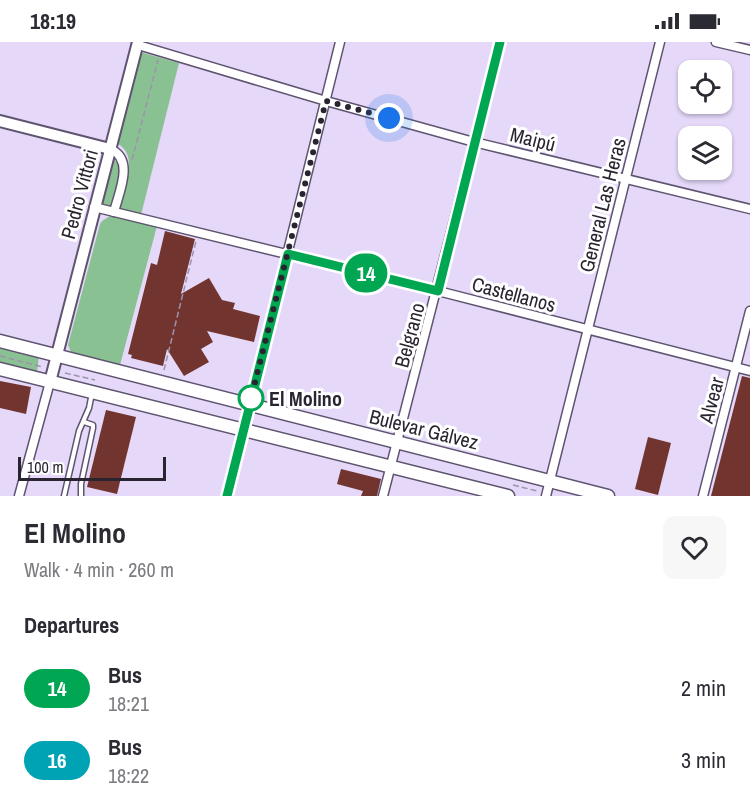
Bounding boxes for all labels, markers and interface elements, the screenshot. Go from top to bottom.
text: 18:19 [30,6,76,36]
map controls [678,60,732,180]
button: locate [678,60,732,114]
your location [374,103,404,133]
street label: Maipú [508,120,558,158]
button: layers [678,126,732,180]
street label: General Las Heras [572,135,632,275]
street label: Pedro Vittori [54,146,104,242]
line badge: 14 [339,254,393,292]
text: 14 [356,259,376,288]
street label: Castellanos [469,270,559,318]
street label: Belgrano [387,300,431,370]
street label: Alvear [692,374,730,427]
marker: El Molino [238,385,264,411]
place label: El Molino [269,385,342,412]
street label: Bulevar Gálvez [367,402,481,456]
scale bar [18,454,166,481]
text: 100 m [27,456,63,478]
text: El Molino [24,514,126,552]
button: heart [663,516,726,579]
text: Walk · 4 min · 260 m [24,556,174,583]
text: Departures [24,610,119,640]
text: Bus [108,660,142,690]
text: 2 min [681,673,726,703]
text: 14 [47,674,67,703]
text: 18:21 [108,690,149,717]
text: Bus [108,732,142,762]
text: 3 min [681,745,726,775]
text: 16 [47,746,67,775]
text: 18:22 [108,762,149,789]

